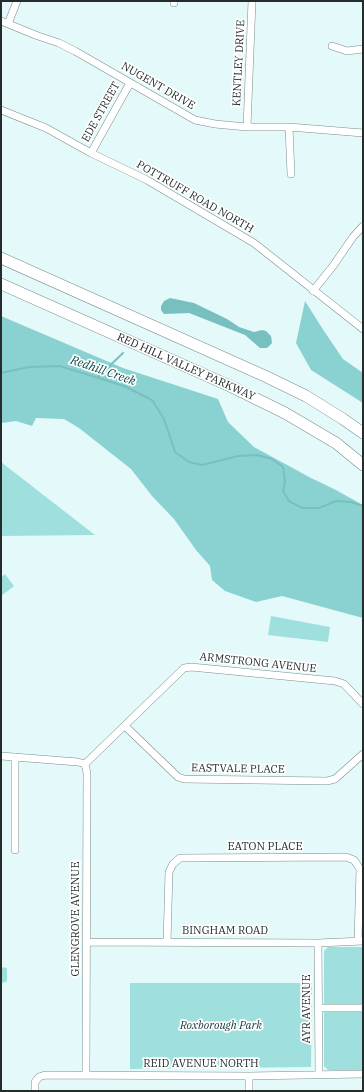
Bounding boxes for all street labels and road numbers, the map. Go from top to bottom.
street label: KENTLEY DRIVE [230,19,248,107]
street label: NUGENT DRIVE [119,59,197,113]
street label: EDE STREET [79,80,123,144]
street label: POTTRUFF ROAD NORTH [134,158,256,236]
street label: RED HILL VALLEY PARKWAY [115,330,257,404]
street label: ARMSTRONG AVENUE [199,650,317,676]
street label: EASTVALE PLACE [191,762,285,776]
street label: EATON PLACE [227,840,303,854]
street label: GLENGROVE AVENUE [69,862,83,976]
street label: BINGHAM ROAD [182,924,268,938]
street label: AYR AVENUE [300,975,314,1043]
street label: REID AVENUE NORTH [143,1057,259,1071]

